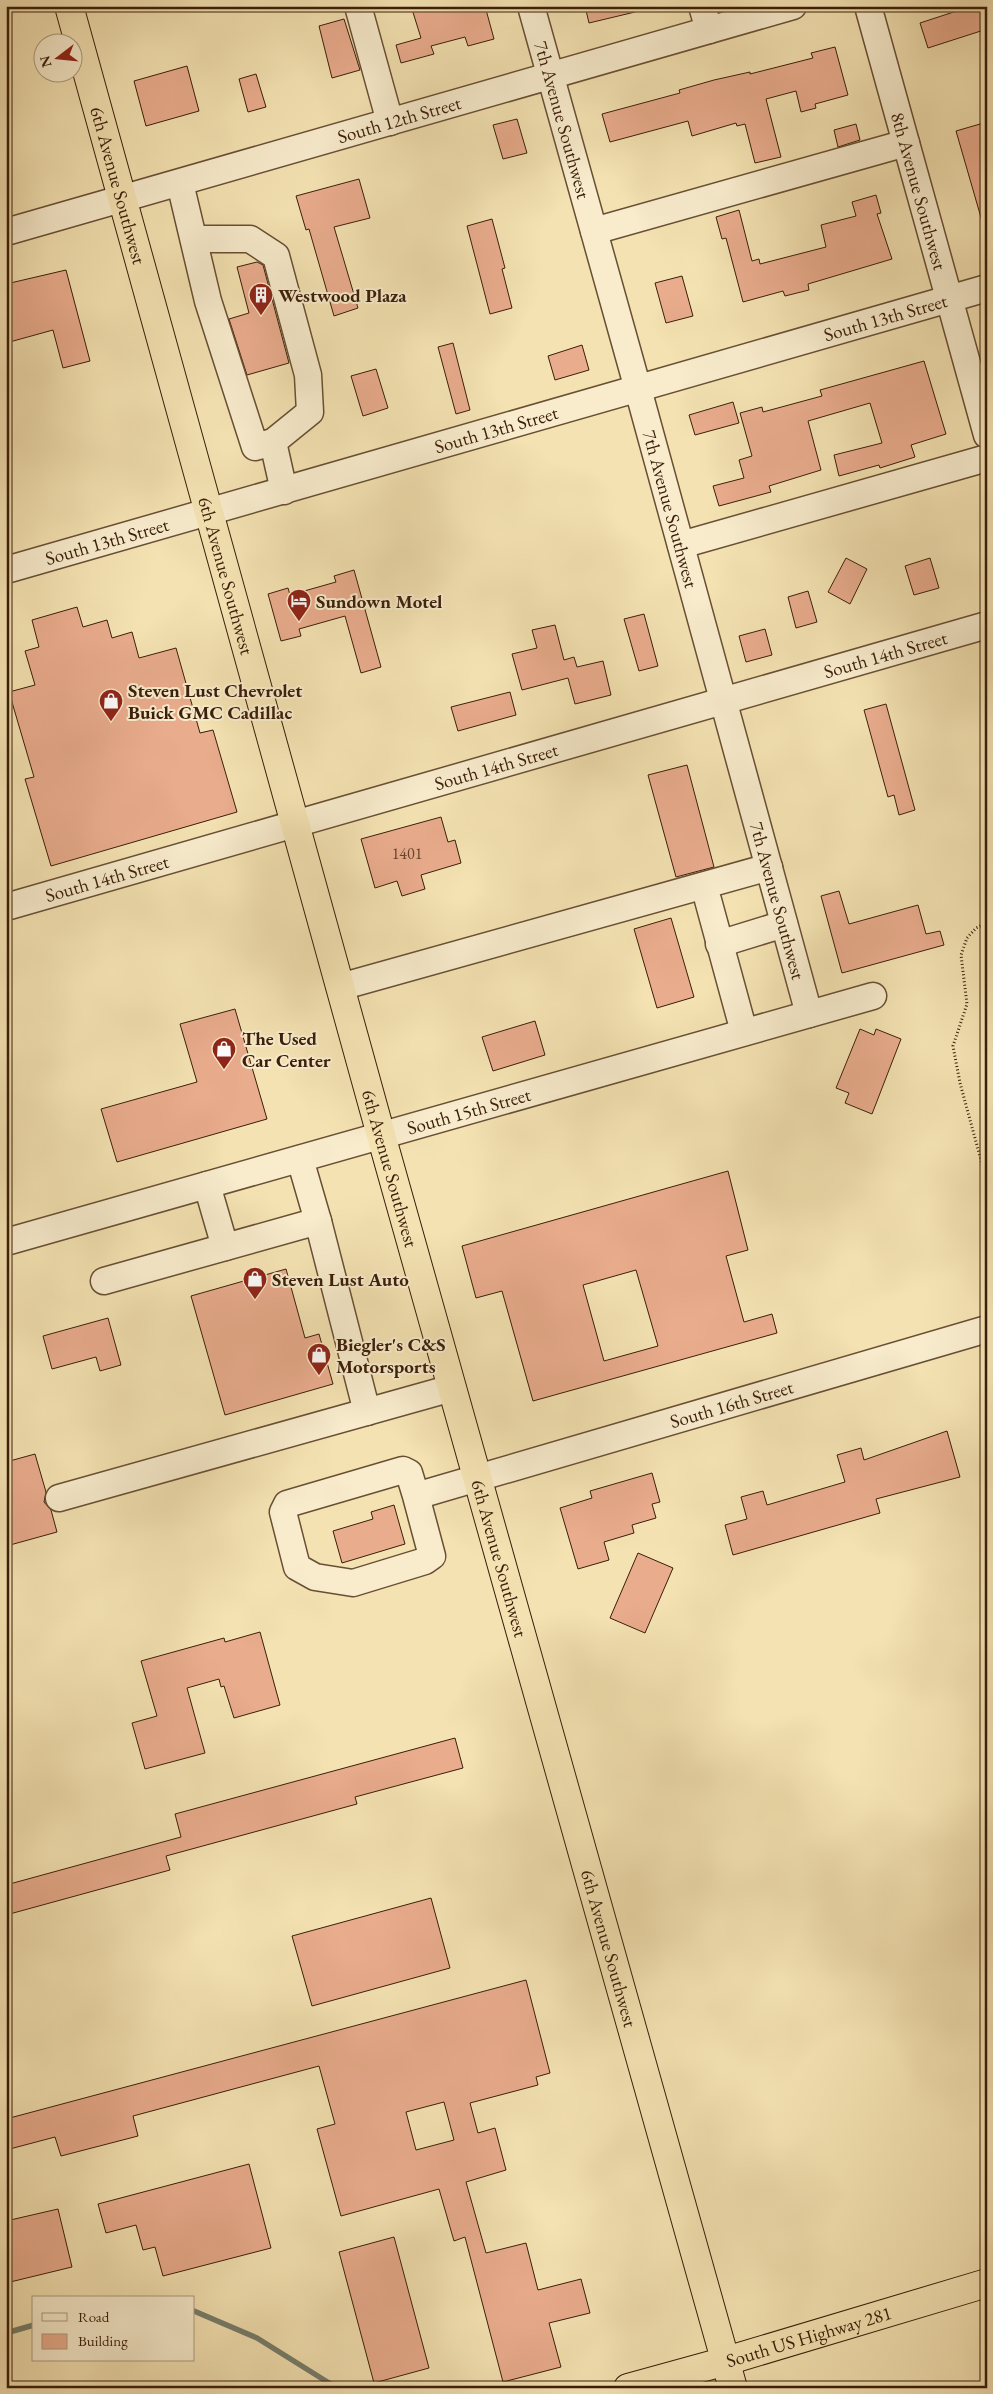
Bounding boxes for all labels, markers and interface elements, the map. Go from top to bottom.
north arrow [32,32,82,82]
street label: 7th Avenue Southwest [529,38,597,201]
text: N [35,53,56,70]
street label: South 12th Street [334,89,464,149]
street label: 6th Avenue Southwest [85,104,152,267]
street label: 8th Avenue Southwest [886,109,953,273]
building icon: Westwood Plaza [248,282,274,316]
place label: Westwood Plaza [278,283,407,308]
street label: South 13th Street [821,288,950,347]
street label: South 13th Street [431,399,561,459]
street label: 7th Avenue Southwest [637,427,704,591]
street label: 6th Avenue Southwest [193,494,260,657]
street label: South 13th Street [42,511,172,571]
hotel icon: Sundown Motel [286,588,312,622]
place label: Sundown Motel [316,589,443,614]
street label: South 14th Street [821,625,950,684]
place label: Steven Lust Chevrolet Buick GMC Cadillac [128,678,302,725]
shop icon: Steven Lust Chevrolet Buick GMC Cadillac [98,688,124,722]
street label: South 14th Street [431,736,561,796]
street label: 7th Avenue Southwest [744,819,811,982]
house number: 1401 [392,843,422,864]
street label: South 14th Street [42,848,172,908]
place label: The Used Car Center [242,1026,331,1073]
shop icon: The Used Car Center [211,1036,237,1070]
street label: South 15th Street [404,1081,533,1140]
street label: 6th Avenue Southwest [357,1087,424,1250]
shop icon: Steven Lust Auto [242,1266,268,1300]
place label: Steven Lust Auto [272,1267,409,1292]
place label: Biegler's C&S Motorsports [336,1332,446,1379]
shop icon: Biegler's C&S Motorsports [306,1342,332,1376]
street label: South 16th Street [667,1374,796,1434]
street label: 6th Avenue Southwest [466,1477,534,1640]
street label: 6th Avenue Southwest [575,1866,643,2030]
legend [32,2296,195,2362]
street label: South US Highway 281 [723,2300,895,2373]
text: Road [78,2307,110,2326]
text: Building [78,2331,128,2350]

